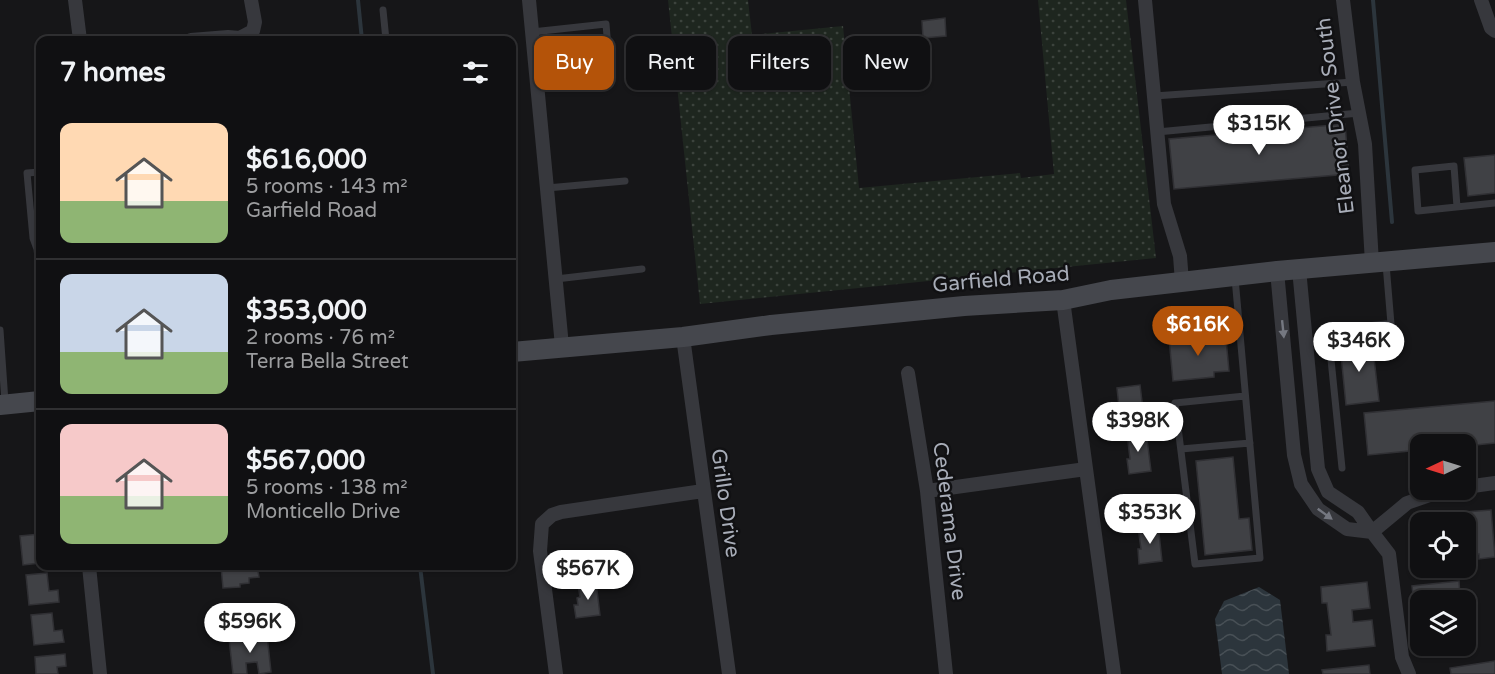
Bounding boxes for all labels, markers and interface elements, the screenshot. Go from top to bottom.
street label: Eleanor Drive South [1311,16,1360,216]
chip: Buy [534,36,614,90]
chip: Rent [626,36,716,90]
chip: Filters [728,36,831,90]
chip: New [843,36,930,90]
icon: filters [459,56,492,89]
text: 7 homes [60,57,166,88]
pin: $315K [1217,105,1301,156]
text: $315K [1227,112,1291,136]
text: $616,000 [246,144,367,175]
icon: home [108,147,180,219]
text: 5 rooms · 143 m² [246,175,408,199]
text: Garfield Road [246,199,377,223]
street label: Garfield Road [931,261,1071,298]
text: $353,000 [246,295,367,326]
icon: home [108,298,180,370]
pin: $616K [1156,306,1240,357]
text: $616K [1166,313,1230,337]
one-way arrow [1278,320,1288,339]
pin: $346K [1317,322,1401,373]
text: 2 rooms · 76 m² [246,326,395,350]
text: $346K [1327,329,1391,353]
text: Terra Bella Street [246,350,409,374]
pin: $398K [1096,402,1180,453]
text: $398K [1106,409,1170,433]
north arrow [1410,434,1476,500]
map controls [1410,434,1476,656]
street label: Cederama Drive [927,440,972,602]
text: $567,000 [246,445,365,476]
street label: Grillo Drive [706,447,746,559]
icon: home [108,448,180,520]
text: 5 rooms · 138 m² [246,476,408,500]
pin: $353K [1108,494,1192,545]
text: Monticello Drive [246,500,400,524]
text: $353K [1118,501,1182,525]
one-way arrow [1318,507,1333,519]
button: locate [1410,512,1476,578]
pin: $567K [546,550,630,601]
text: $567K [556,557,620,581]
button: layers [1410,590,1476,656]
pin: $596K [208,603,292,654]
text: $596K [218,610,282,634]

